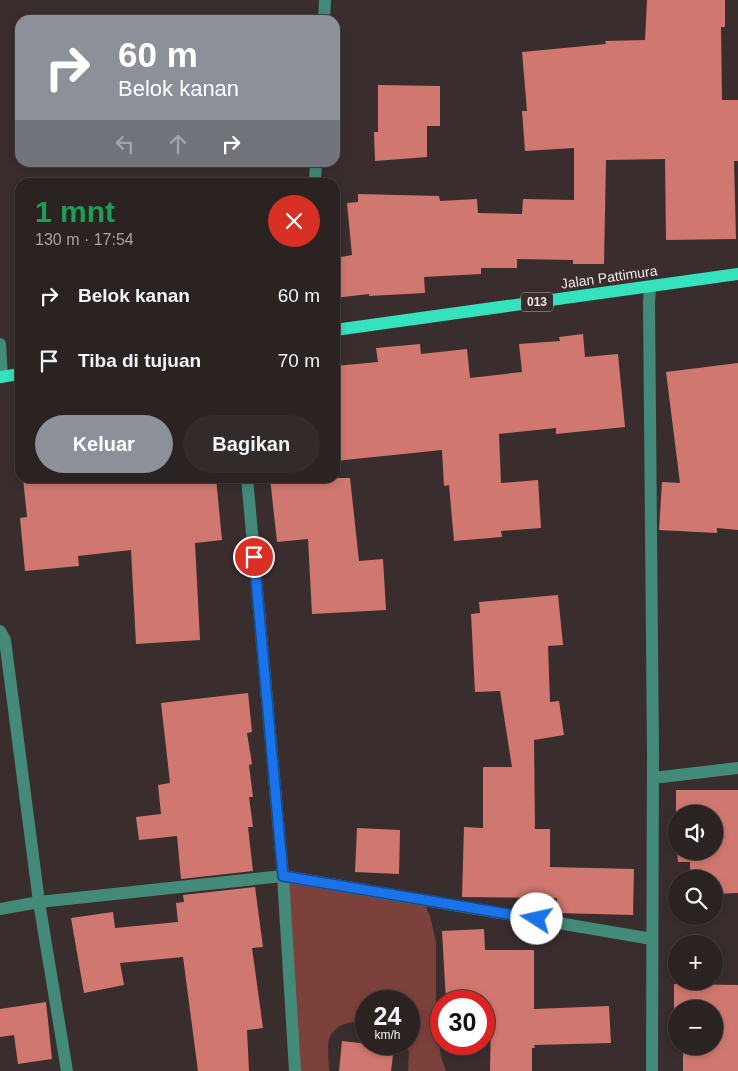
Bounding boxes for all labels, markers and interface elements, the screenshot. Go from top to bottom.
icon: right [35,35,100,100]
text: 60 m [118,35,198,74]
text: Belok kanan [118,76,239,101]
icon: left [111,130,139,158]
icon: ahead [164,130,192,158]
icon: right [217,130,245,158]
text: 1 mnt [35,195,115,228]
button: close [268,195,320,247]
text: 130 m · 17:54 [35,231,134,248]
street label: Jalan Pattimura [560,262,658,292]
icon: right [35,282,63,310]
text: Belok kanan [78,285,190,306]
text: 60 m [278,285,320,306]
road number: 013 [521,292,553,312]
icon: arrive [35,347,63,375]
text: Tiba di tujuan [78,350,201,371]
text: 70 m [278,350,320,371]
button: Keluar [35,415,173,473]
button: Bagikan [183,415,320,473]
pin [233,536,275,578]
icon: arrive [240,543,268,571]
map controls [668,805,723,1055]
button: sound [668,805,723,860]
button: search [668,870,723,925]
position arrow [510,892,562,944]
button: + [668,935,723,990]
speed limit sign: 30 [430,990,495,1055]
button: − [668,1000,723,1055]
text: 24 [374,1002,401,1030]
text: km/h [374,1028,401,1042]

